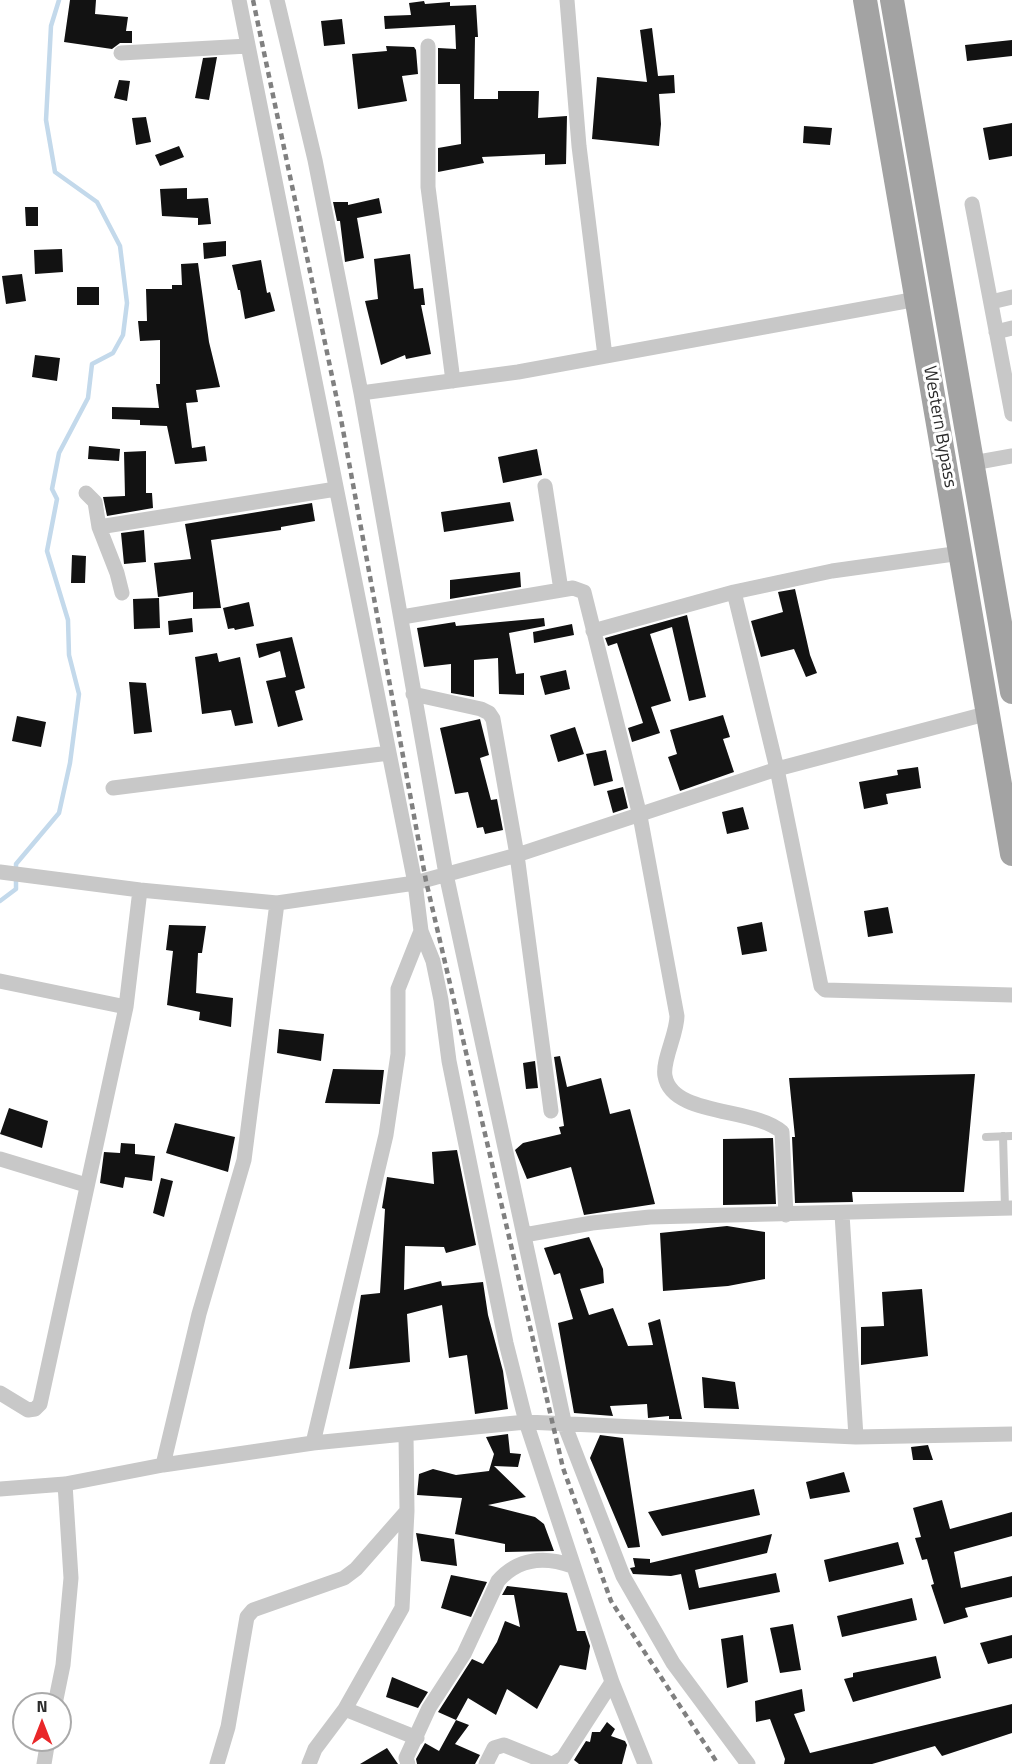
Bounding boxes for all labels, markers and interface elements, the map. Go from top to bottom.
street label: Western Bypass [918,364,960,490]
north arrow [12,1692,72,1752]
text: N [36,1694,48,1718]

